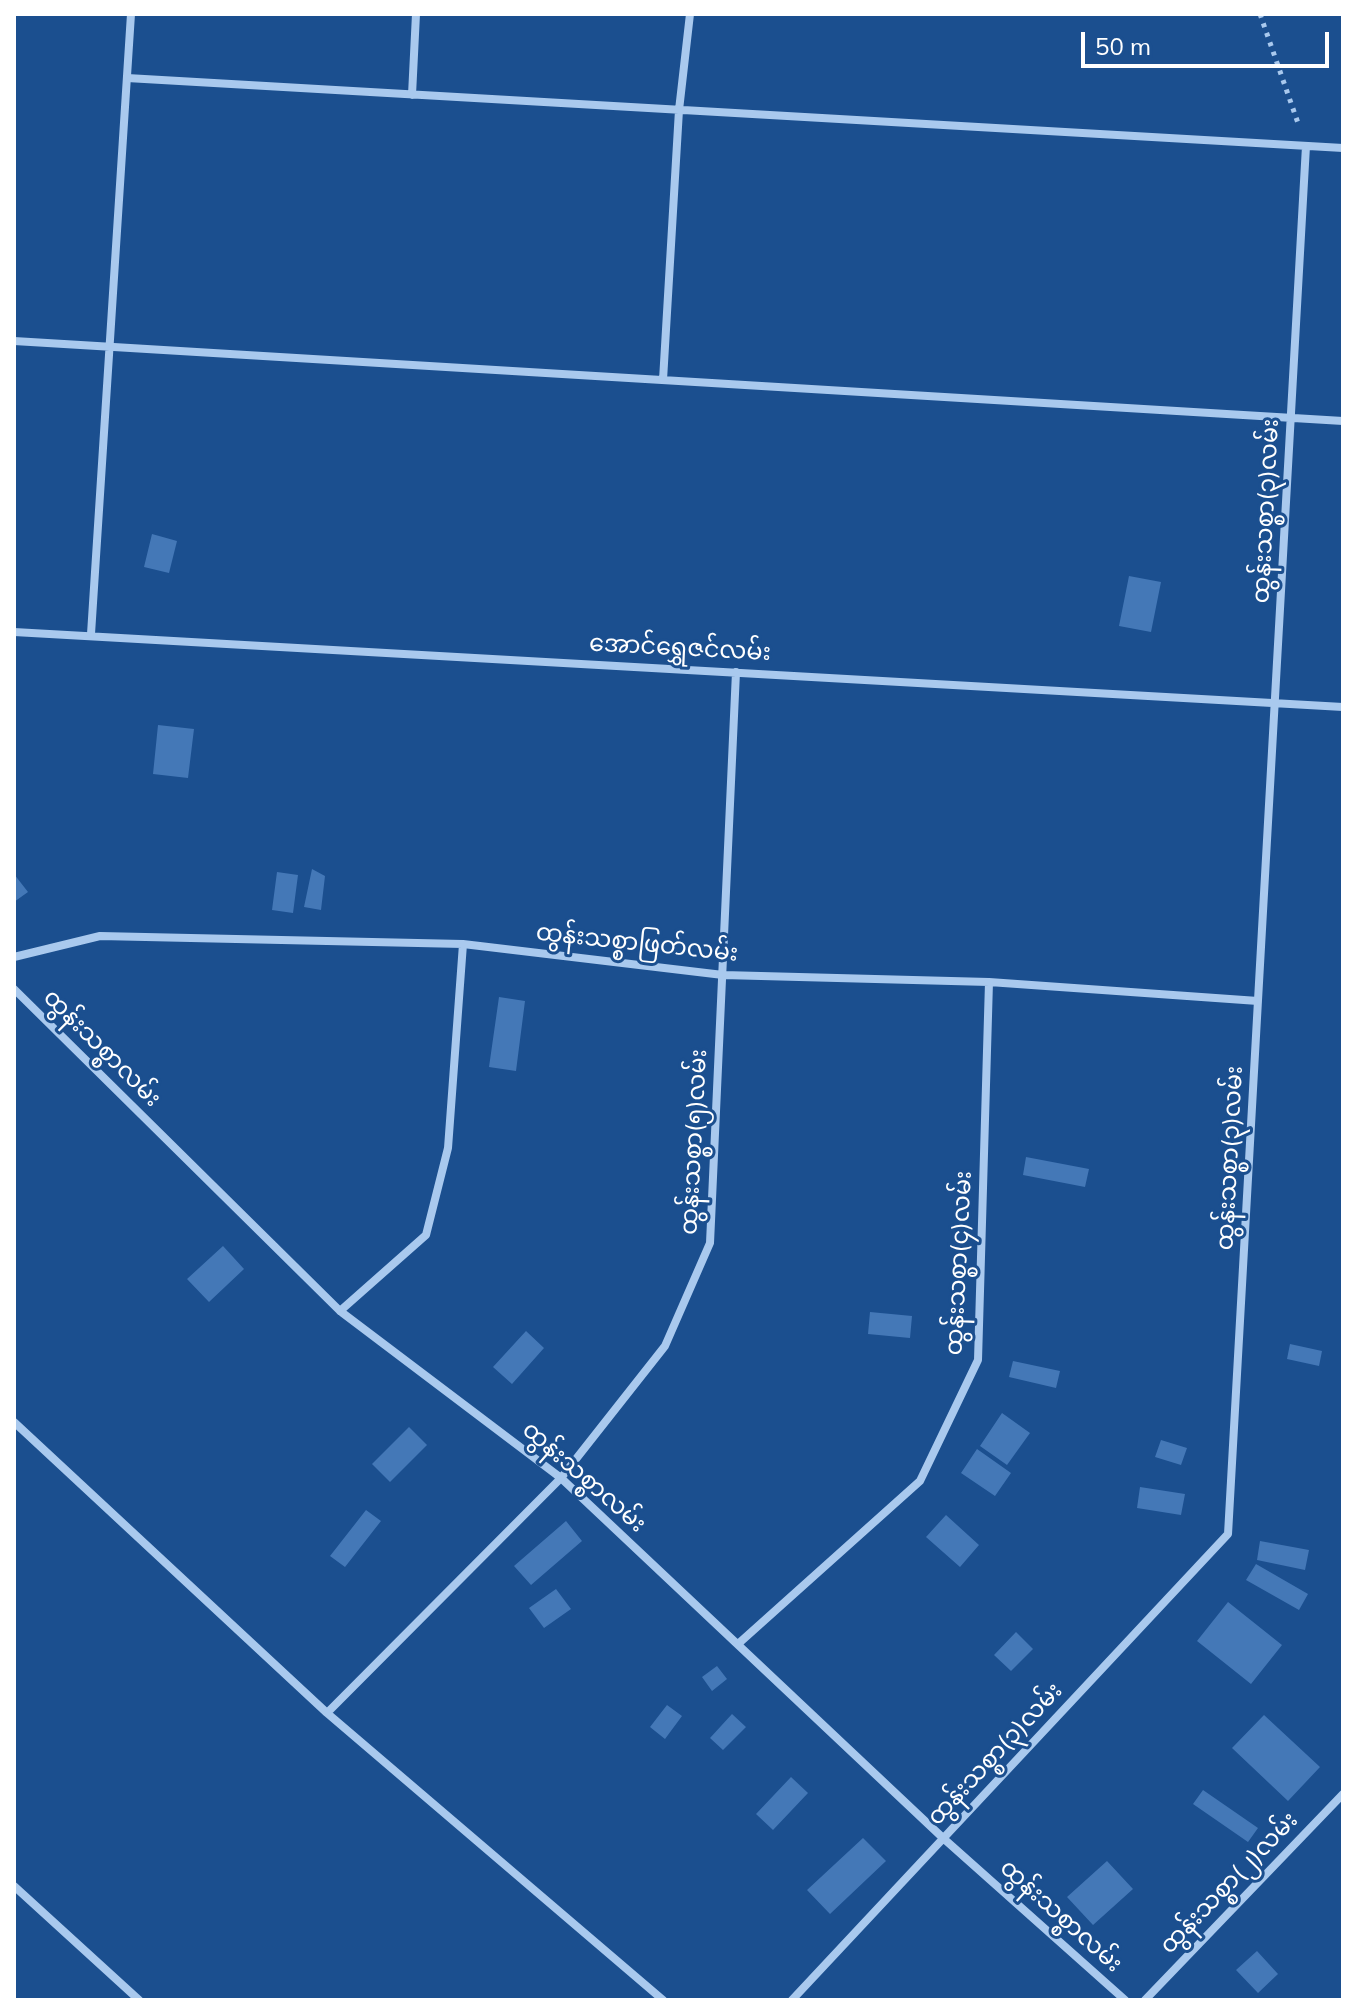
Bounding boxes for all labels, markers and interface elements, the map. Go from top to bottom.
scale bar [1085,16,1333,66]
text: 50 m [1095,31,1151,61]
street label: ထွန်းသစ္စာ(၃)လမ်း [1247,418,1285,604]
street label: အောင်ရွှေဇင်လမ်း [588,629,772,667]
street label: ထွန်းသစ္စာဖြတ်လမ်း [534,918,740,968]
street label: ထွန်းသစ္စာလမ်း [37,983,167,1113]
street label: ထွန်းသစ္စာ(၅)လမ်း [675,1048,713,1236]
street label: ထွန်းသစ္စာ(၃)လမ်း [1211,1065,1249,1251]
street label: ထွန်းသစ္စာ(၄)လမ်း [940,1170,978,1356]
street label: ထွန်းသစ္စာလမ်း [516,1415,652,1539]
street label: ထွန်းသစ္စာ(၃)လမ်း [921,1677,1069,1831]
street label: ထွန်းသစ္စာ(၂)လမ်း [1154,1806,1304,1960]
street label: ထွန်းသစ္စာလမ်း [994,1854,1128,1978]

